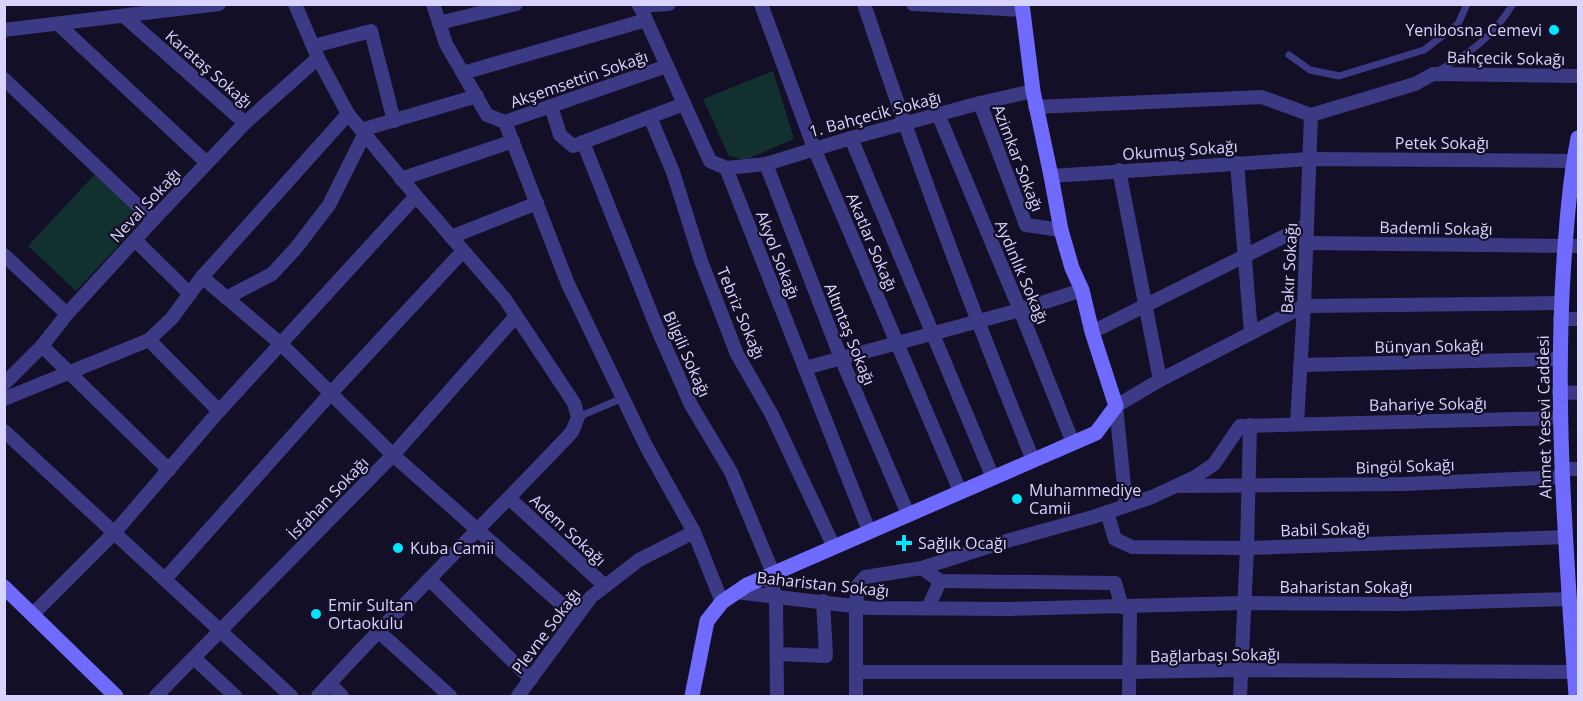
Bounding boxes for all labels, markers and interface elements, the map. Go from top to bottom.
place label: Yenibosna Cemevi [1405,19,1542,41]
marker: Yenibosna Cemevi [1547,23,1561,37]
street label: Karataş Sokağı [161,25,257,113]
street label: Akşemsettin Sokağı [507,45,651,113]
street label: Bahçecik Sokağı [1447,46,1565,70]
street label: 1. Bahçecik Sokağı [807,86,943,142]
street label: Azimkar Sokağı [988,101,1048,215]
street label: Petek Sokağı [1395,132,1489,154]
street label: Okumuş Sokağı [1122,135,1238,165]
street label: Neval Sokağı [105,163,185,247]
street label: Akatlar Sokağı [841,189,903,295]
street label: Akyol Sokağı [751,208,805,302]
street label: Bademli Sokağı [1379,216,1493,240]
street label: Aydınlık Sokağı [990,217,1054,327]
street label: Bakır Sokağı [1276,222,1302,314]
street label: Tebriz Sokağı [712,263,770,363]
street label: Altıntaş Sokağı [819,280,881,388]
street label: Bilgili Sokağı [658,308,716,400]
street label: Bünyan Sokağı [1374,334,1484,358]
street label: Ahmet Yesevi Caddesi [1532,335,1556,499]
street label: Bahariye Sokağı [1369,392,1487,416]
street label: İsfahan Sokağı [283,452,373,544]
street label: Bingöl Sokağı [1355,453,1455,479]
place label: Muhammediye Camii [1029,479,1141,519]
street label: Adem Sokağı [525,489,611,571]
marker: Muhammediye Camii [1010,492,1024,506]
street label: Babil Sokağı [1280,516,1370,542]
place label: Sağlık Ocağı [918,532,1007,554]
marker: Sağlık Ocağı [895,534,913,552]
place label: Kuba Camii [410,537,494,559]
marker: Kuba Camii [391,541,405,555]
street label: Baharistan Sokağı [756,566,890,602]
street label: Baharistan Sokağı [1279,576,1413,598]
street label: Plevne Sokağı [507,584,585,678]
place label: Emir Sultan Ortaokulu [328,594,413,634]
marker: Emir Sultan Ortaokulu [309,607,323,621]
street label: Bağlarbaşı Sokağı [1150,643,1280,667]

